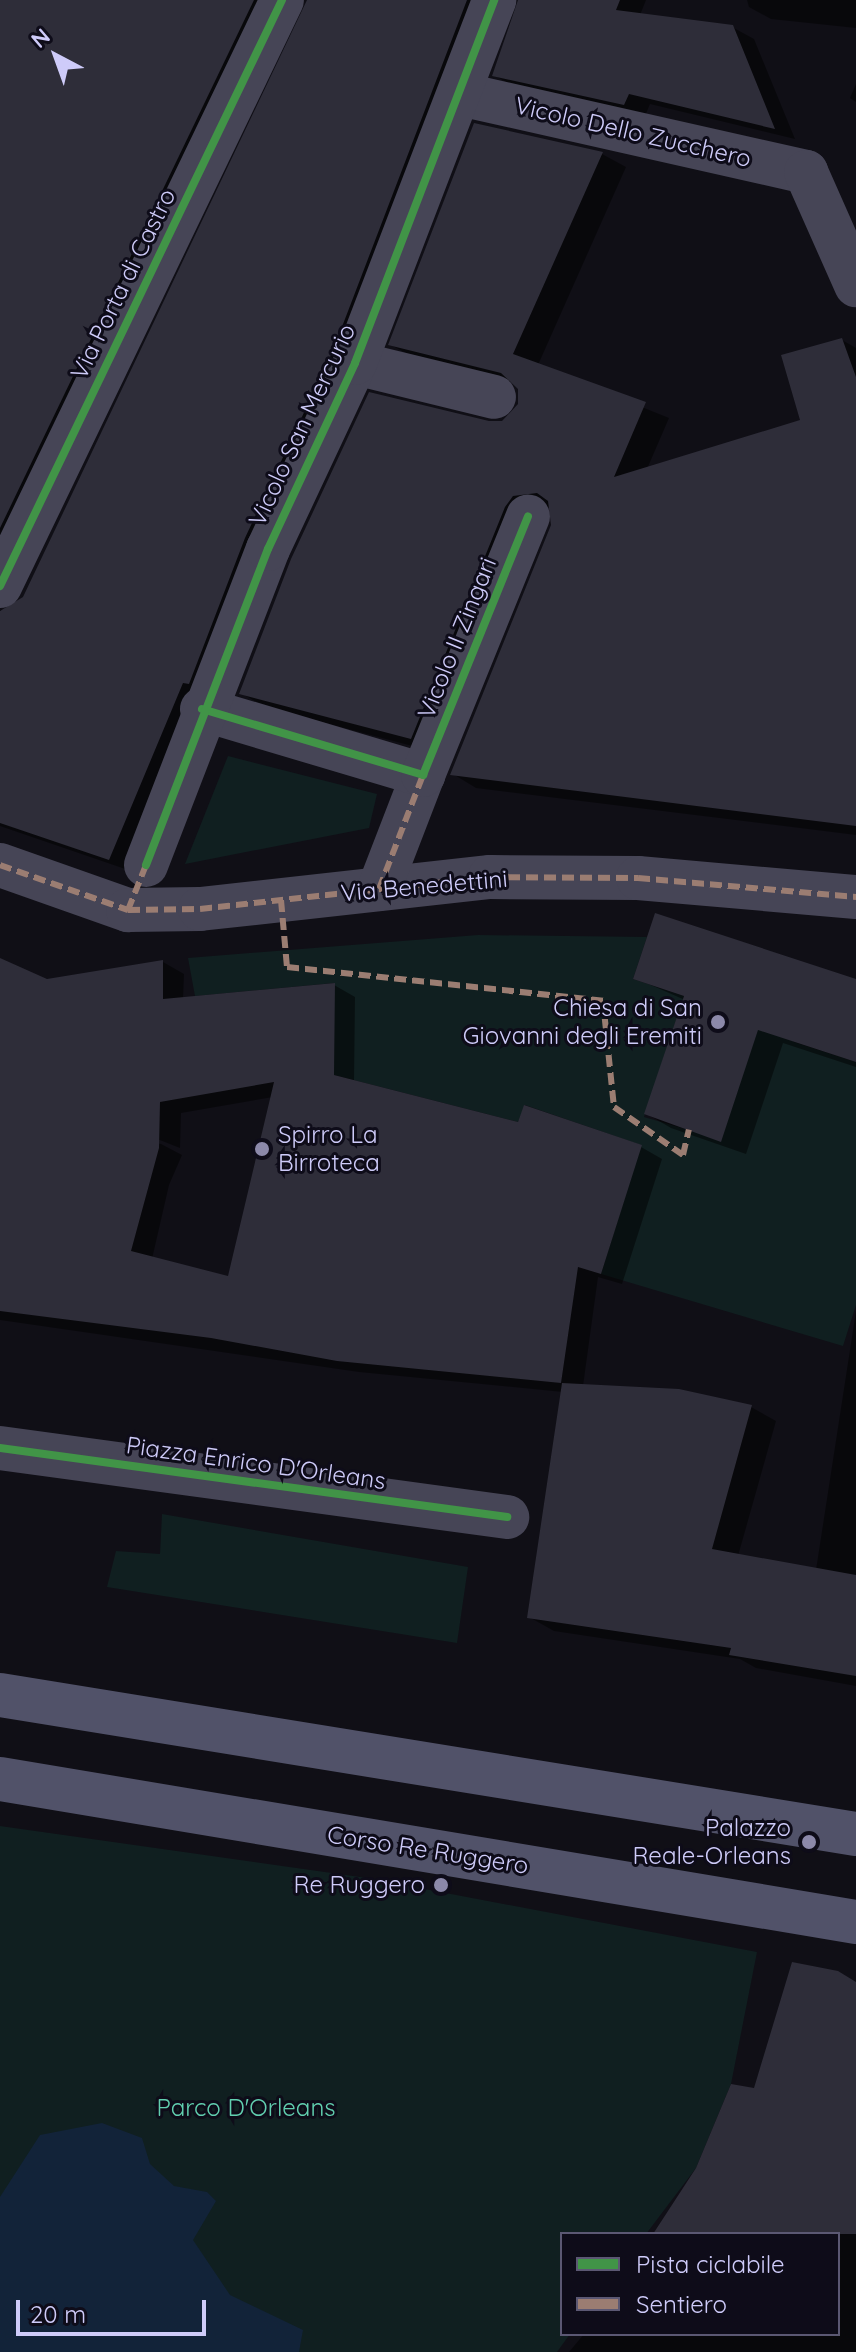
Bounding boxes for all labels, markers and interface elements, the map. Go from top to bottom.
north arrow [16,16,96,96]
text: N [25,22,56,54]
street label: Vicolo Dello Zucchero [512,91,754,173]
street label: Via Porta di Castro [64,184,182,384]
street label: Vicolo San Mercurio [242,319,362,531]
street label: Vicolo II Zingari [412,553,502,723]
street label: Via Benedettini [339,864,509,908]
place label: Chiesa di San Giovanni degli Eremiti [463,994,702,1050]
marker: Chiesa di San Giovanni degli Eremiti [709,1013,727,1031]
place label: Spirro La Birroteca [278,1121,380,1177]
marker: Spirro La Birroteca [253,1140,271,1158]
street label: Piazza Enrico D'Orleans [124,1431,388,1495]
place label: Palazzo Reale-Orleans [632,1814,791,1870]
street label: Corso Re Ruggero [325,1820,531,1880]
marker: Palazzo Reale-Orleans [798,1831,820,1853]
place label: Re Ruggero [293,1871,425,1899]
marker: Re Ruggero [432,1876,450,1894]
park label: Parco D'Orleans [156,2094,336,2122]
legend [560,2232,840,2336]
text: Pista ciclabile [636,2249,785,2279]
scale bar [20,2284,210,2334]
text: Sentiero [636,2289,727,2319]
text: 20 m [30,2299,86,2329]

